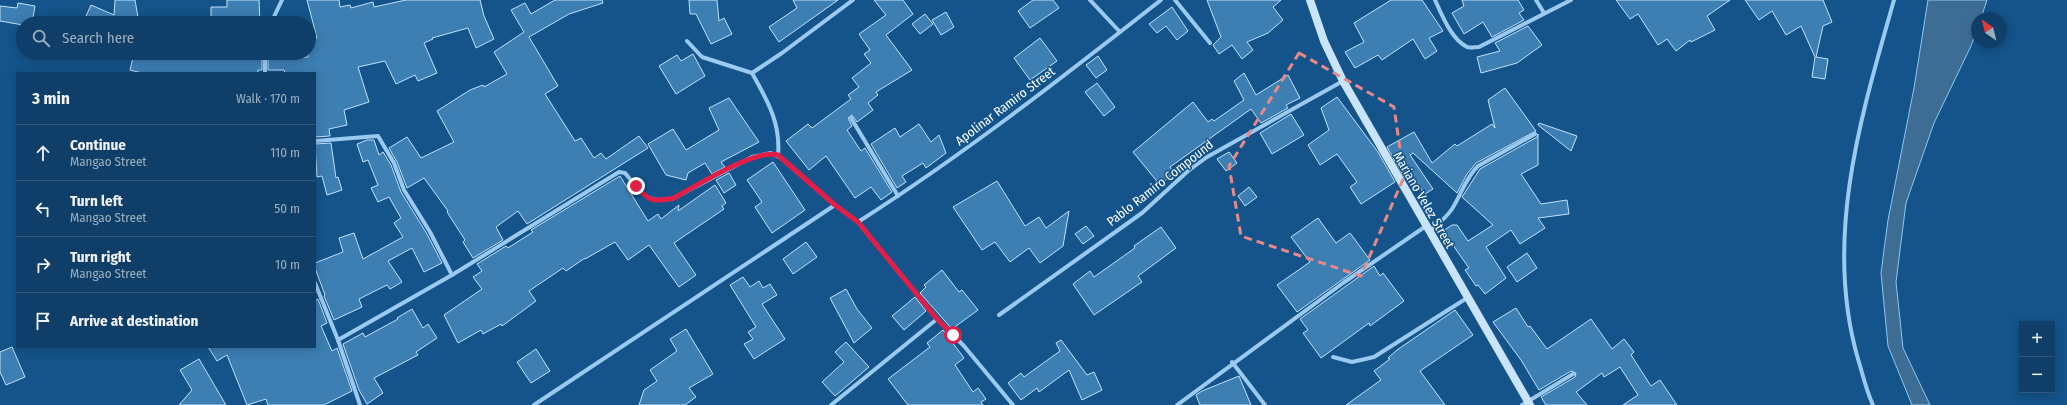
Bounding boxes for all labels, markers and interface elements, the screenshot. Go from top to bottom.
north arrow [1971,12,2007,48]
search box [16,16,316,60]
icon: search [30,27,52,49]
text: Search here [62,29,134,47]
street label: Apolinar Ramiro Street [952,63,1058,148]
text: 3 min [32,88,70,109]
text: Walk · 170 m [236,91,300,106]
text: Continue [70,136,126,154]
street label: Pablo Ramiro Compound [1104,137,1216,229]
icon: ahead [32,142,54,164]
text: 110 m [270,145,300,160]
street label: Mariano Velez Street [1390,149,1458,252]
text: Mangao Street [70,154,147,169]
route end [627,177,645,195]
text: Turn left [70,192,123,210]
icon: left [32,198,54,220]
text: 50 m [274,201,300,216]
text: Mangao Street [70,210,147,225]
text: Turn right [70,248,131,266]
icon: right [32,254,54,276]
text: 10 m [275,257,300,272]
text: Mangao Street [70,266,147,281]
icon: arrive [32,310,54,332]
text: Arrive at destination [70,312,198,330]
map controls [2019,321,2055,393]
button: + [2019,321,2055,357]
route start [944,326,962,344]
button: − [2019,357,2055,393]

